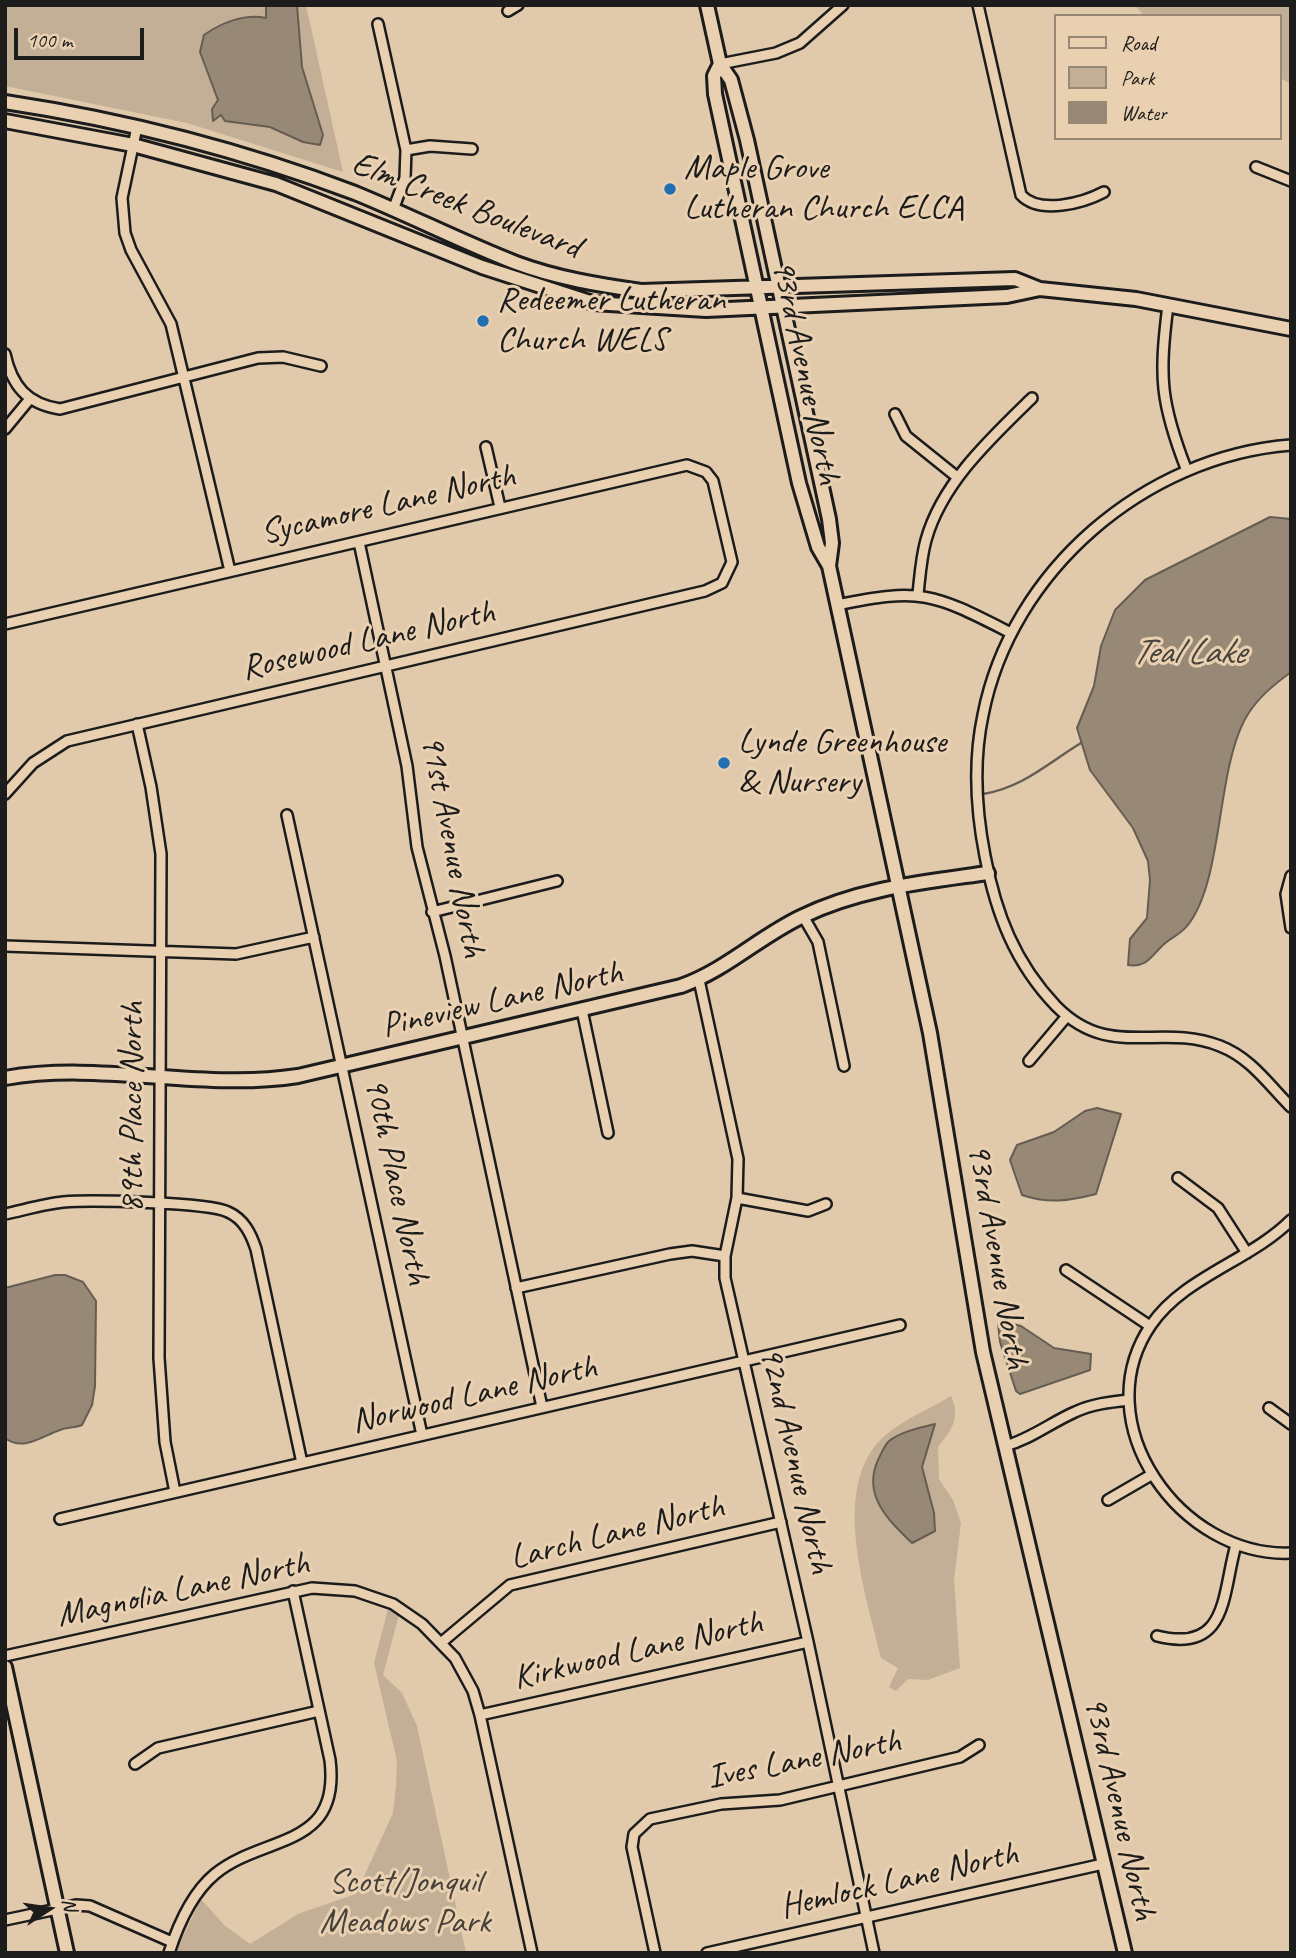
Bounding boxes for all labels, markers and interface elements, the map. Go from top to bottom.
scale bar [18,14,147,58]
legend [1054,14,1282,140]
text: 100 m [27,27,72,53]
text: Road [1121,30,1156,56]
text: Park [1121,65,1154,91]
text: Water [1121,100,1167,126]
street label: Elm Creek Boulevard [346,143,586,269]
place label: Maple Grove Lutheran Church ELCA [684,148,963,230]
marker: Maple Grove Lutheran Church ELCA [662,181,678,197]
street label: 93rd Avenue North [761,256,849,488]
place label: Redeemer Lutheran Church WELS [497,280,725,362]
marker: Redeemer Lutheran Church WELS [475,313,491,329]
street label: Sycamore Lane North [257,455,519,555]
street label: Rosewood Lane North [237,591,499,691]
water label: Teal Lake [1131,631,1245,675]
place label: Lynde Greenhouse & Nursery [738,722,946,804]
street label: 91st Avenue North [410,731,494,961]
marker: Lynde Greenhouse & Nursery [716,755,732,771]
street label: Pineview Lane North [378,952,626,1048]
street label: 89th Place North [112,1002,154,1212]
street label: 90th Place North [354,1074,438,1288]
street label: 93rd Avenue North [956,1140,1038,1372]
street label: 92nd Avenue North [748,1342,842,1578]
street label: Norwood Lane North [347,1346,601,1444]
street label: Larch Lane North [506,1486,728,1580]
street label: Magnolia Lane North [53,1543,313,1637]
street label: Kirkwood Lane North [510,1602,766,1700]
street label: 93rd Avenue North [1073,1692,1165,1924]
street label: Ives Lane North [704,1721,904,1799]
street label: Hemlock Lane North [776,1833,1022,1929]
park label: Scott/Jonquil Meadows Park [320,1862,490,1944]
north arrow [14,1874,84,1944]
text: N [57,1896,83,1913]

